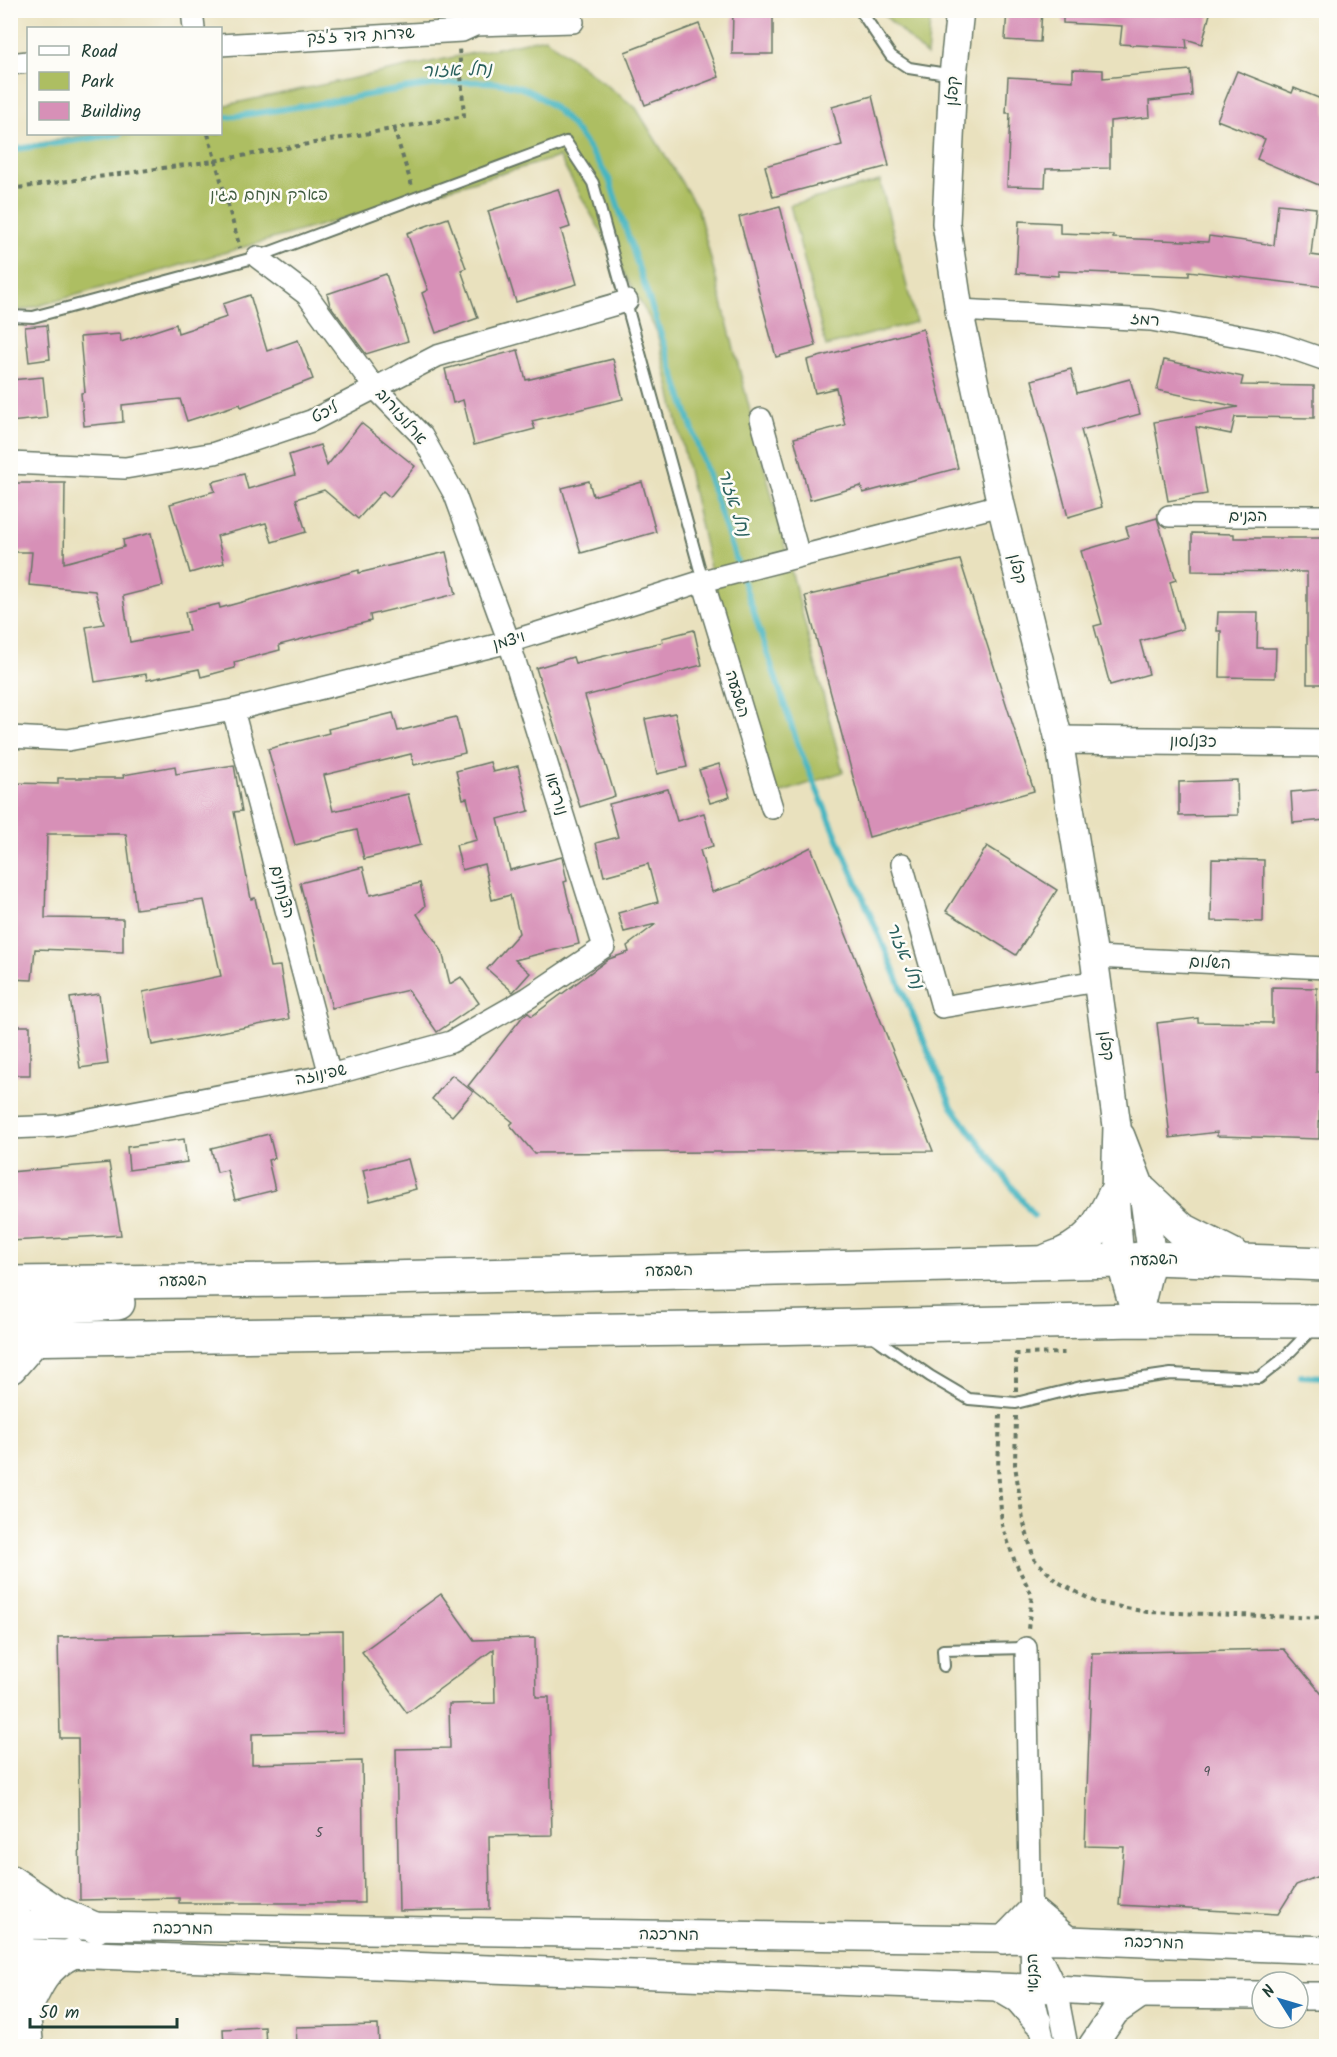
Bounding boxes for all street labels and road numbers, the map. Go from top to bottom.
street label: שדרות דוד ז'זק [306,21,416,51]
street label: קפלן [940,75,966,107]
street label: רמז [1129,306,1161,334]
street label: ארלוזורוב [369,383,433,451]
street label: ליכט [307,395,344,430]
street label: הבנים [1228,504,1268,529]
street label: קפלן [1001,551,1033,587]
street label: ויצמן [490,624,528,658]
street label: השבעה [718,667,756,721]
street label: כצנלסון [1169,729,1217,755]
street label: נורדאו [538,770,574,818]
street label: הצנחנים [263,863,301,921]
street label: השלום [1188,949,1232,977]
street label: קפלן [1092,1029,1120,1063]
street label: שפינוזה [293,1057,349,1093]
street label: השבעה [1129,1247,1179,1273]
street label: השבעה [645,1258,693,1284]
street label: השבעה [159,1268,207,1294]
street label: המרכבה [153,1916,213,1942]
street label: המרכבה [639,1922,699,1948]
street label: המרכבה [1124,1929,1184,1957]
street label: הבנאי [1020,1953,1046,1993]

